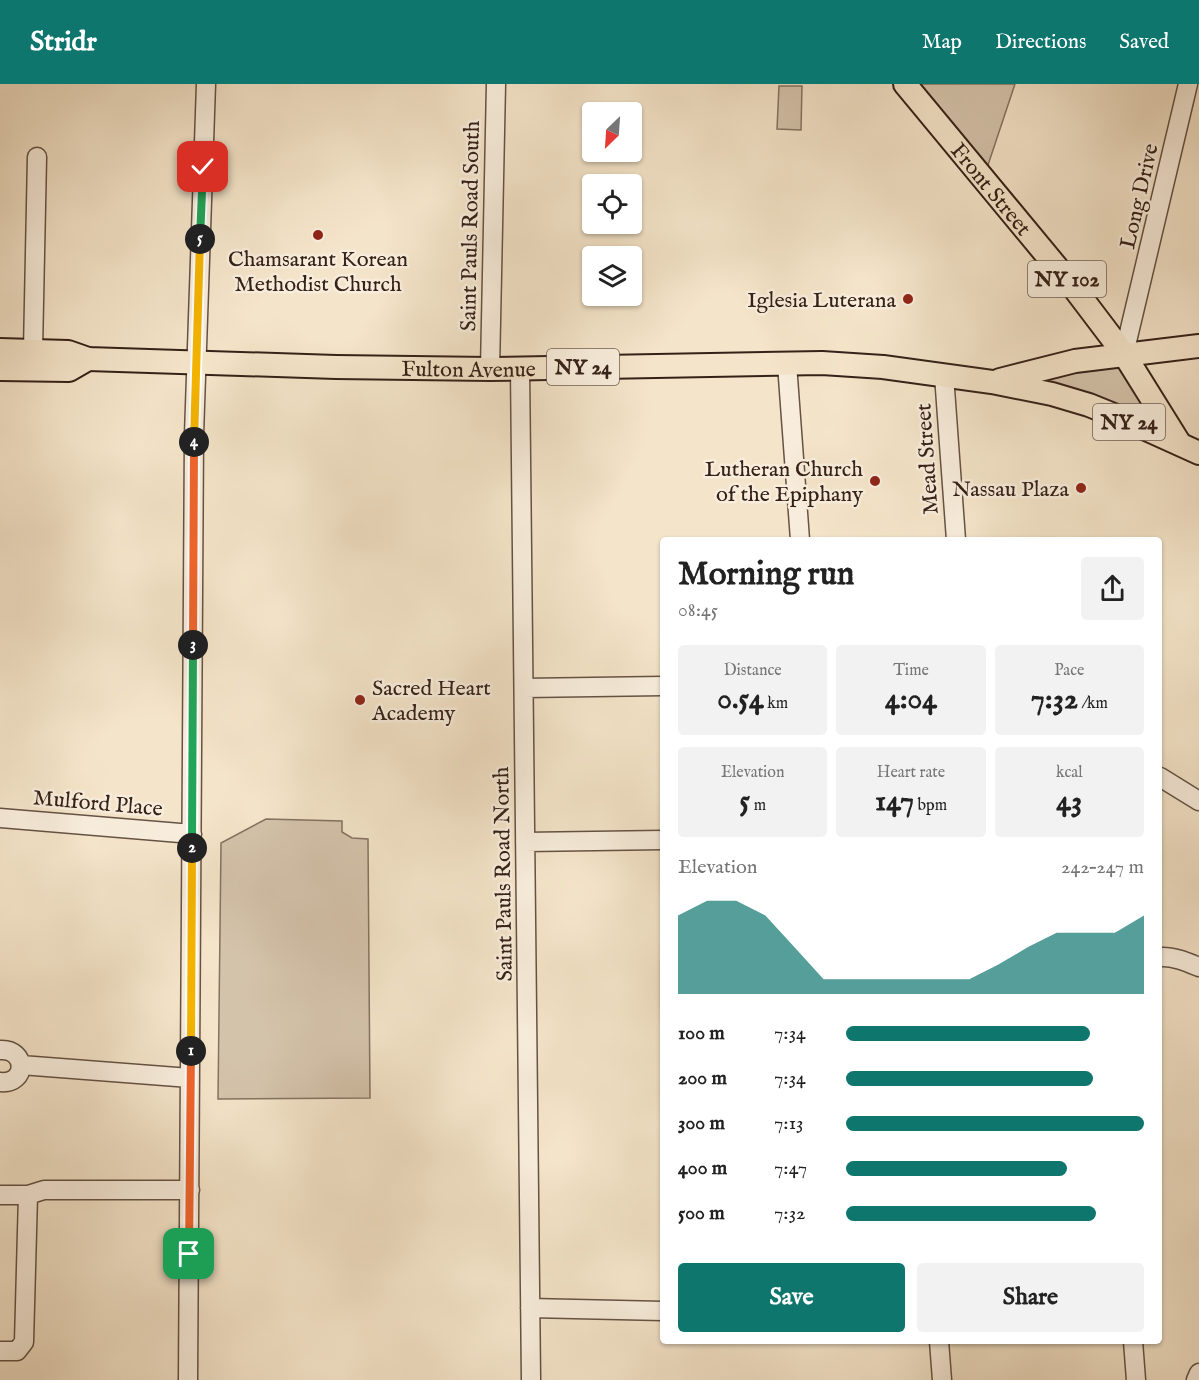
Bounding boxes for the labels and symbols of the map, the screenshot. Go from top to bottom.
north arrow [582,102,642,162]
street label: Saint Pauls Road South [455,120,487,332]
street label: Front Street [944,138,1037,243]
pin [177,141,228,192]
street label: Long Drive [1114,141,1166,252]
pin: 5 [185,224,215,254]
marker: Chamsarant Korean Methodist Church [311,228,325,242]
place label: Chamsarant Korean Methodist Church [228,246,408,299]
road number: NY 102 [1028,261,1106,297]
place label: Iglesia Luterana [747,287,896,315]
marker: Iglesia Luterana [901,292,915,306]
road number: NY 24 [547,349,619,385]
street label: Fulton Avenue [401,356,536,385]
street label: Mead Street [910,402,946,515]
road number: NY 24 [1093,404,1165,440]
pin: 4 [179,427,209,457]
place label: Lutheran Church of the Epiphany [705,456,863,509]
marker: Lutheran Church of the Epiphany [868,474,882,488]
place label: Nassau Plaza [952,476,1069,504]
marker: Nassau Plaza [1074,481,1088,495]
pin: 3 [178,630,208,660]
place label: Sacred Heart Academy [371,675,491,728]
marker: Sacred Heart Academy [353,693,367,707]
street label: Saint Pauls Road North [488,766,520,982]
street label: Mulford Place [32,784,164,824]
pin: 2 [177,833,207,863]
pin: 1 [176,1036,206,1066]
pin [163,1228,214,1279]

